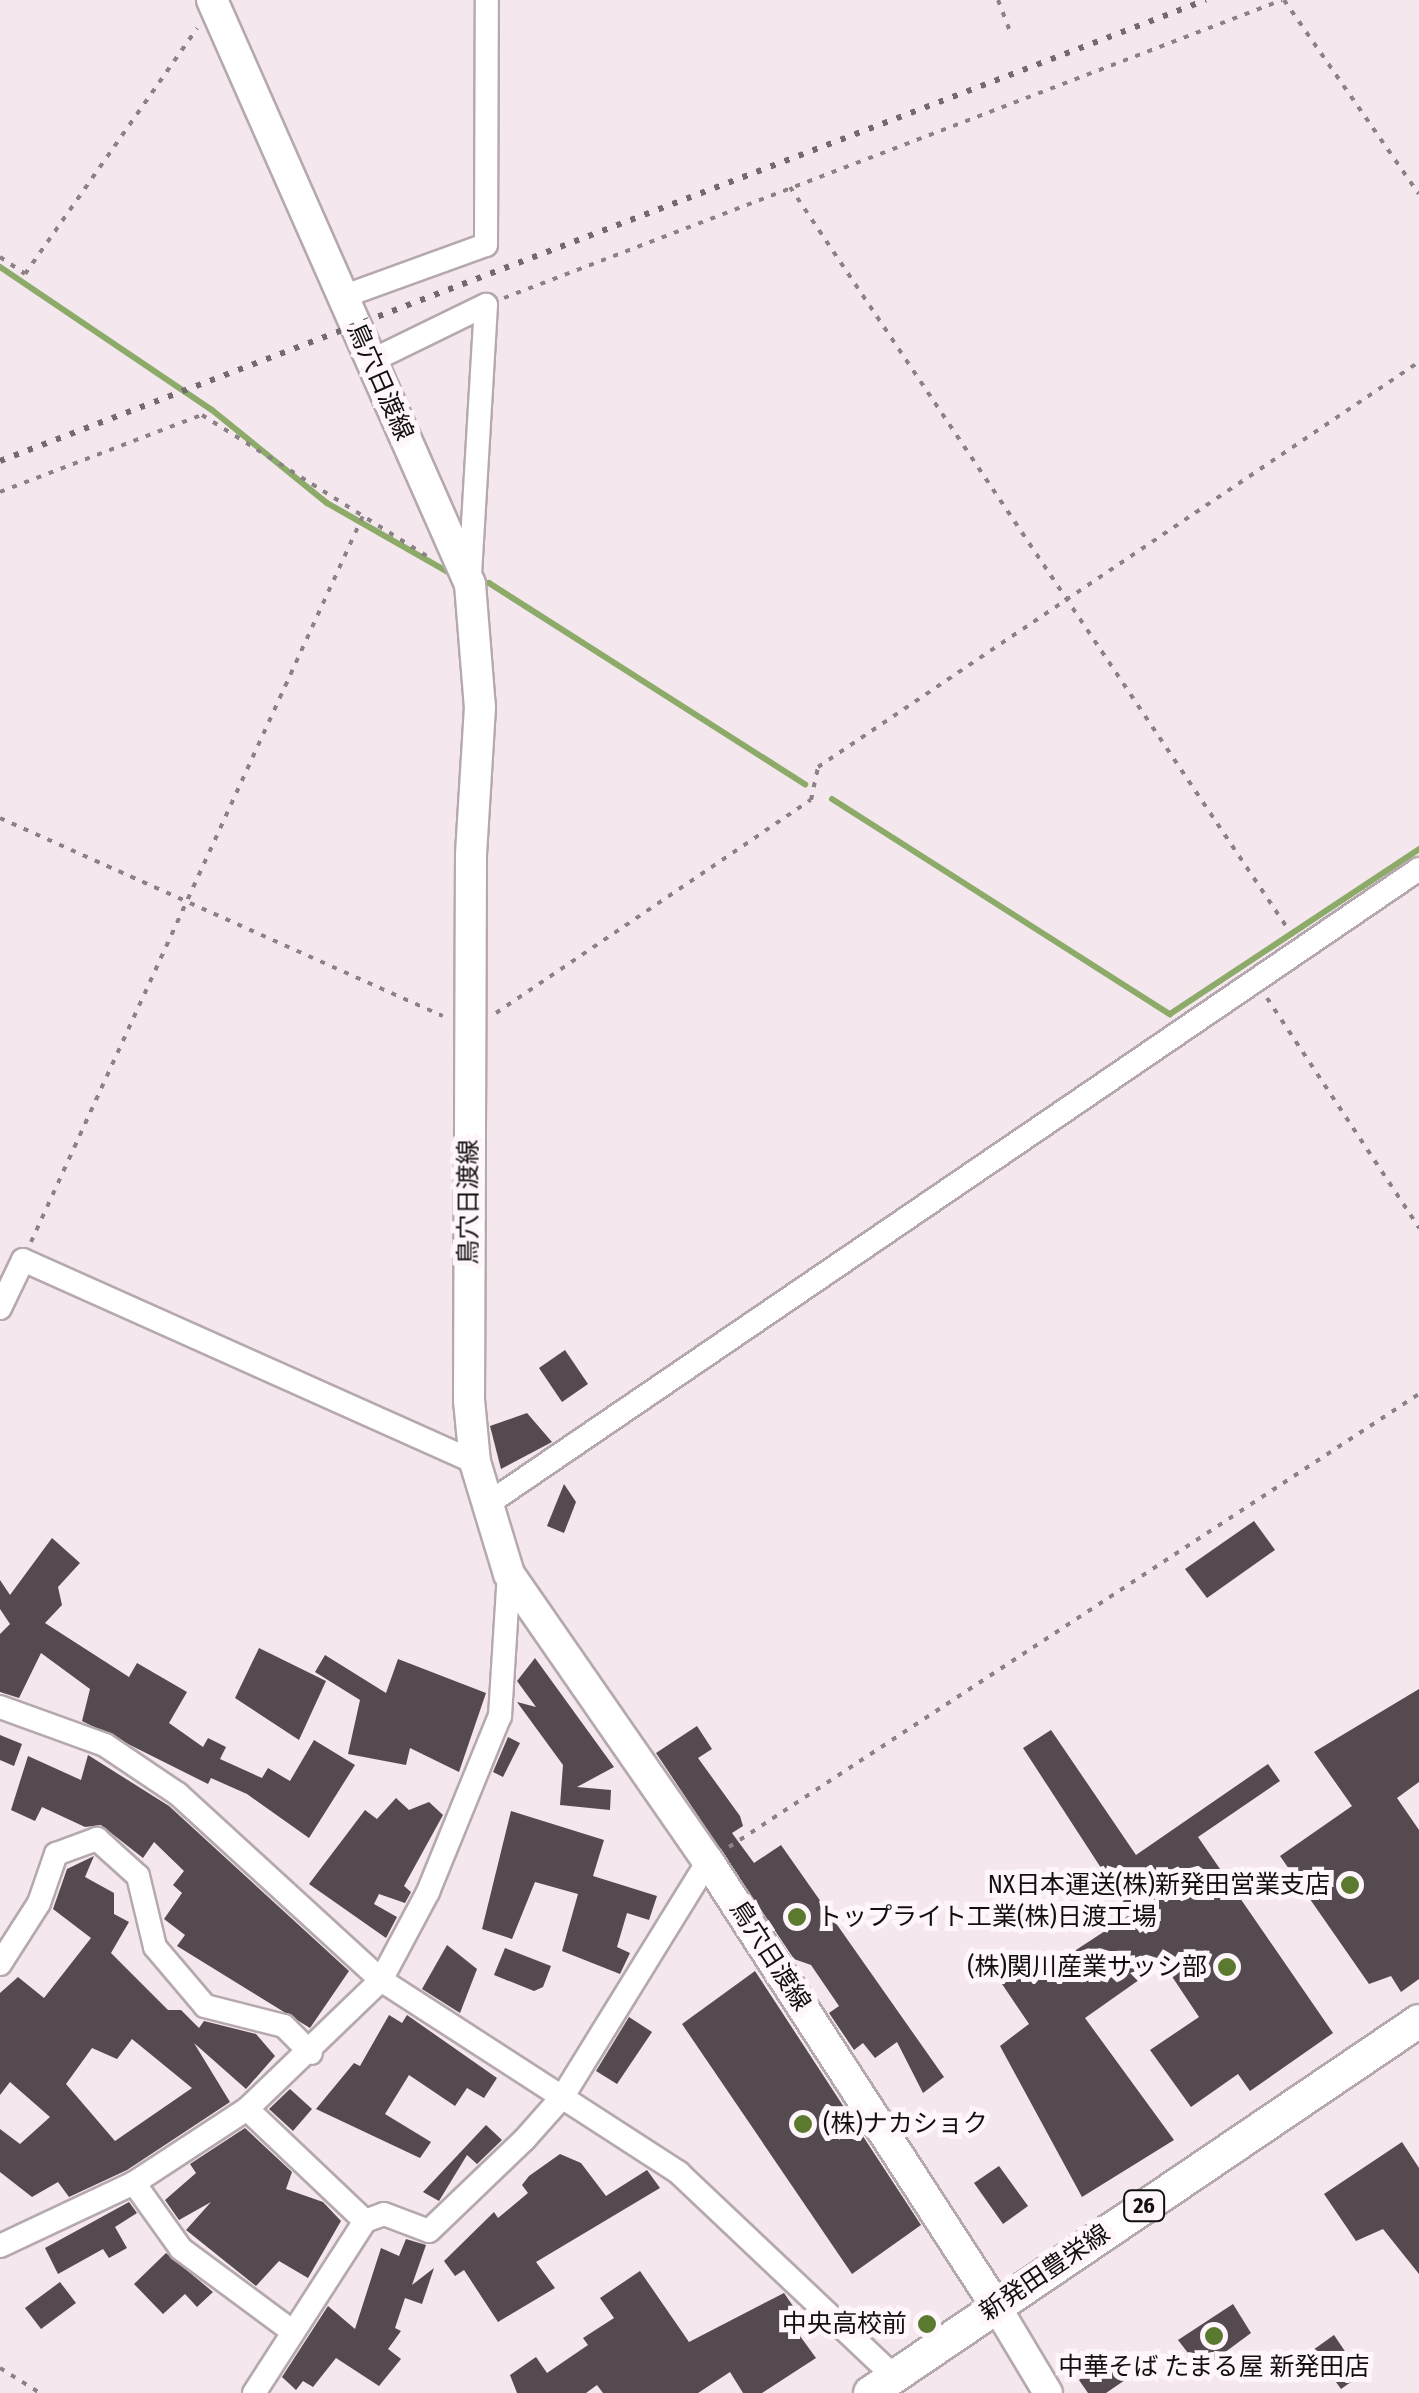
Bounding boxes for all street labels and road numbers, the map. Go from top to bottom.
street label: 鳥穴日渡線 [341,319,419,445]
street label: 鳥穴日渡線 [454,1140,484,1264]
street label: 鳥穴日渡線 [723,1895,817,2017]
road number: 26 [1122,2189,1166,2223]
street label: 新発田豊栄線 [974,2219,1116,2327]

